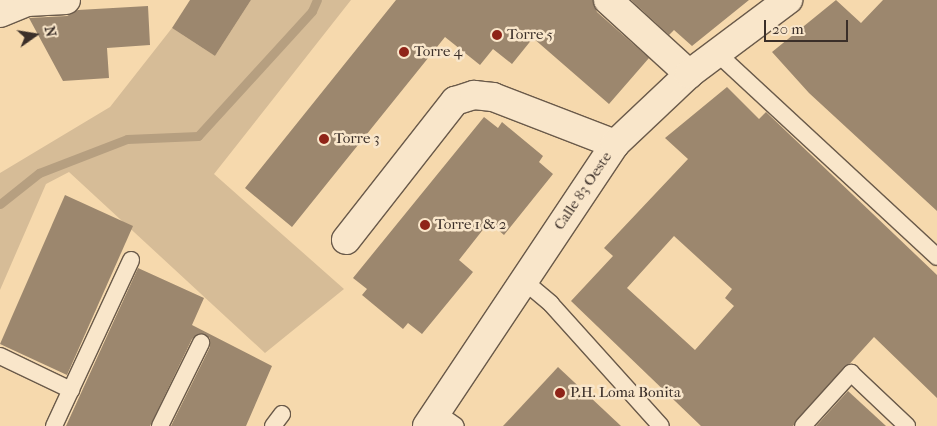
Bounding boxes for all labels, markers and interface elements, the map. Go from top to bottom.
north arrow [10,10,60,60]
scale bar [767,10,851,42]
text: 20 m [772,20,804,38]
text: N [41,24,60,39]
place label: Torre 5 [507,26,553,44]
marker: Torre 5 [491,29,503,41]
place label: Torre 4 [414,43,462,61]
marker: Torre 4 [398,46,410,58]
place label: Torre 3 [334,130,380,148]
marker: Torre 3 [318,133,330,145]
street label: Calle 83 Oeste [550,149,616,233]
place label: Torre 1 & 2 [435,216,506,234]
marker: Torre 1 & 2 [419,219,431,231]
place label: P.H. Loma Bonita [570,384,681,402]
marker: P.H. Loma Bonita [554,387,566,399]

